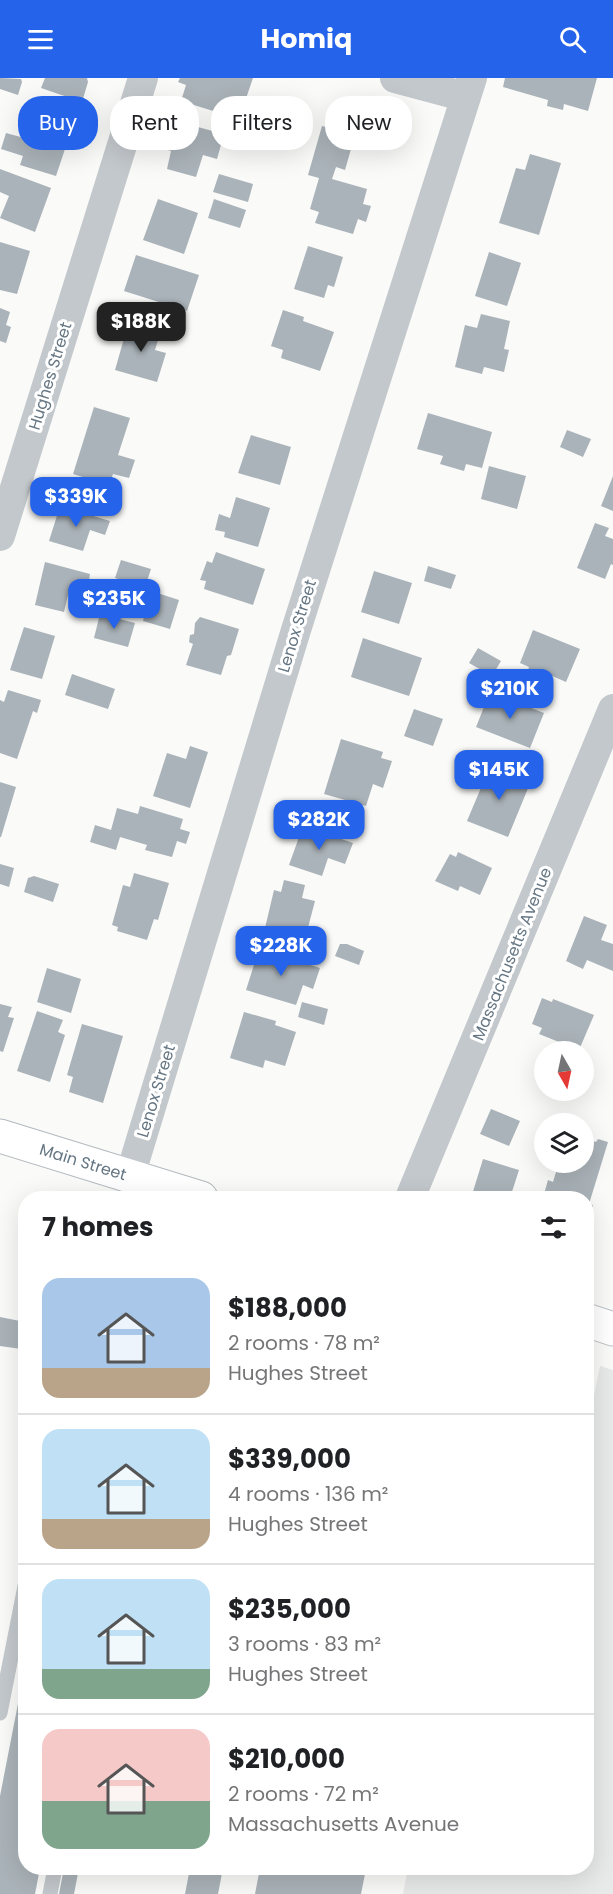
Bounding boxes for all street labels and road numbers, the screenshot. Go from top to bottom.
street label: Hughes Street [23,319,77,433]
street label: Lenox Street [272,577,322,675]
street label: Massachusetts Avenue [467,864,557,1044]
street label: Lenox Street [131,1042,181,1140]
street label: Main Street [37,1138,130,1186]

